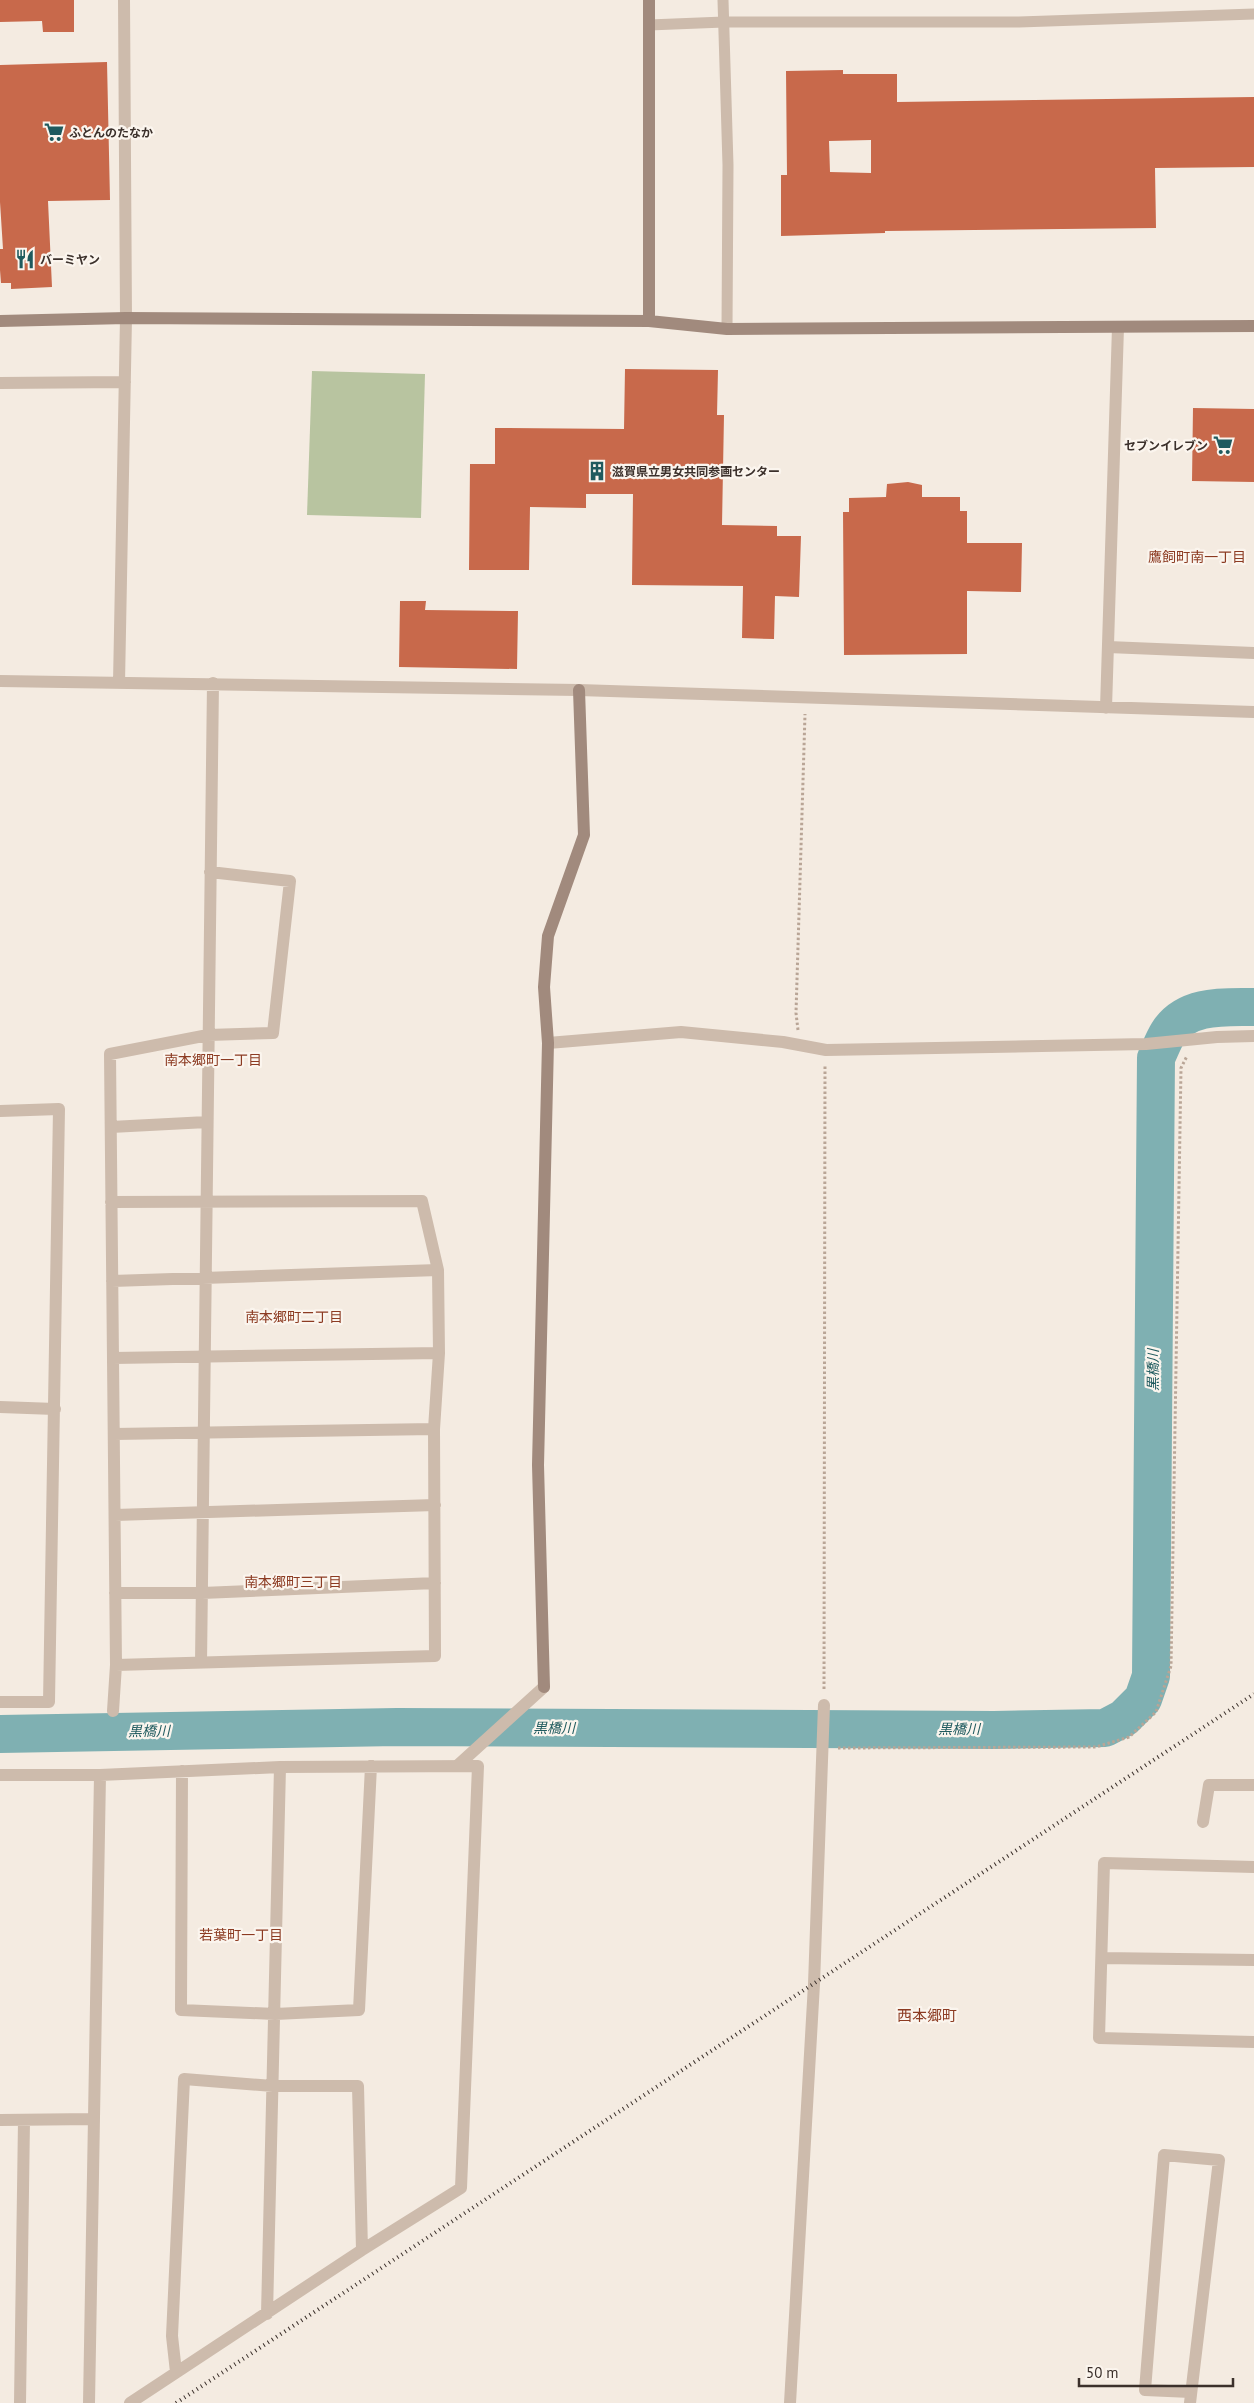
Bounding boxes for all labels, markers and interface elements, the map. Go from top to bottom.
supermarket icon: ふとんのたなか [43,121,65,143]
place label: ふとんのたなか [69,125,153,140]
restaurant icon: バーミヤン [14,248,36,270]
place label: バーミヤン [40,252,100,267]
supermarket icon: セブンイレブン [1212,434,1234,456]
place label: セブンイレブン [1124,438,1208,453]
building icon: 滋賀県立男女共同参画センター [586,460,608,482]
place label: 滋賀県立男女共同参画センター [612,464,780,479]
district label: 鷹飼町南一丁目 [1148,548,1246,566]
district label: 南本郷町一丁目 [164,1051,262,1069]
district label: 南本郷町二丁目 [245,1308,343,1326]
water label: 黒橋川 [1144,1347,1162,1391]
district label: 南本郷町三丁目 [244,1573,342,1591]
water label: 黒橋川 [533,1719,577,1737]
water label: 黒橋川 [938,1720,982,1738]
water label: 黒橋川 [128,1722,172,1740]
district label: 若葉町一丁目 [199,1926,283,1944]
district label: 西本郷町 [897,2006,957,2025]
scale bar [1079,2356,1233,2388]
text: 50 m [1086,2363,1119,2382]

